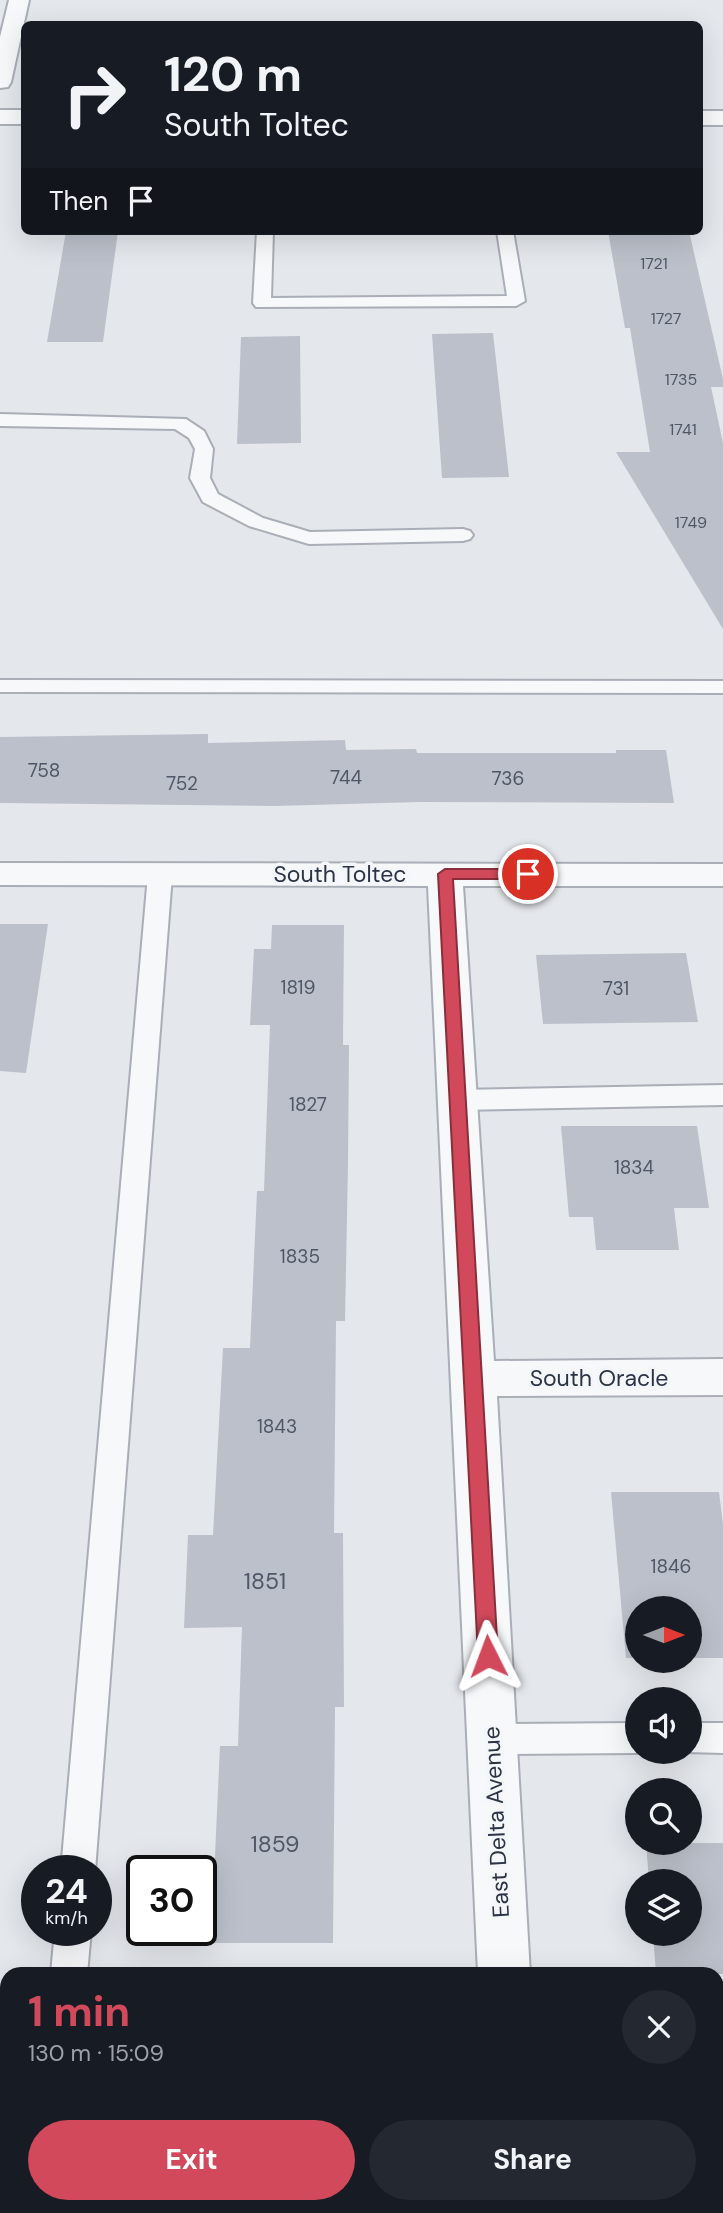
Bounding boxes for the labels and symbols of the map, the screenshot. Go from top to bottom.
house number: 1721 [640,253,668,274]
house number: 1727 [651,308,681,329]
house number: 1735 [665,369,697,390]
house number: 1741 [669,419,697,440]
house number: 1749 [675,512,707,533]
house number: 758 [28,758,60,783]
house number: 744 [330,765,362,790]
house number: 736 [492,766,524,791]
house number: 752 [166,771,198,796]
pin [498,844,558,904]
street label: South Toltec [273,859,407,889]
house number: 1819 [281,975,315,1000]
house number: 731 [603,976,629,1001]
house number: 1827 [289,1092,327,1117]
house number: 1834 [614,1155,654,1180]
house number: 1835 [280,1244,320,1269]
street label: South Oracle [530,1363,668,1393]
house number: 1843 [257,1414,297,1439]
house number: 1846 [651,1554,691,1579]
house number: 1851 [244,1566,286,1596]
north arrow [625,1596,702,1673]
position arrow [451,1619,525,1693]
street label: East Delta Avenue [476,1726,516,1918]
house number: 1859 [251,1829,299,1859]
speed limit sign: 30 [126,1855,217,1946]

